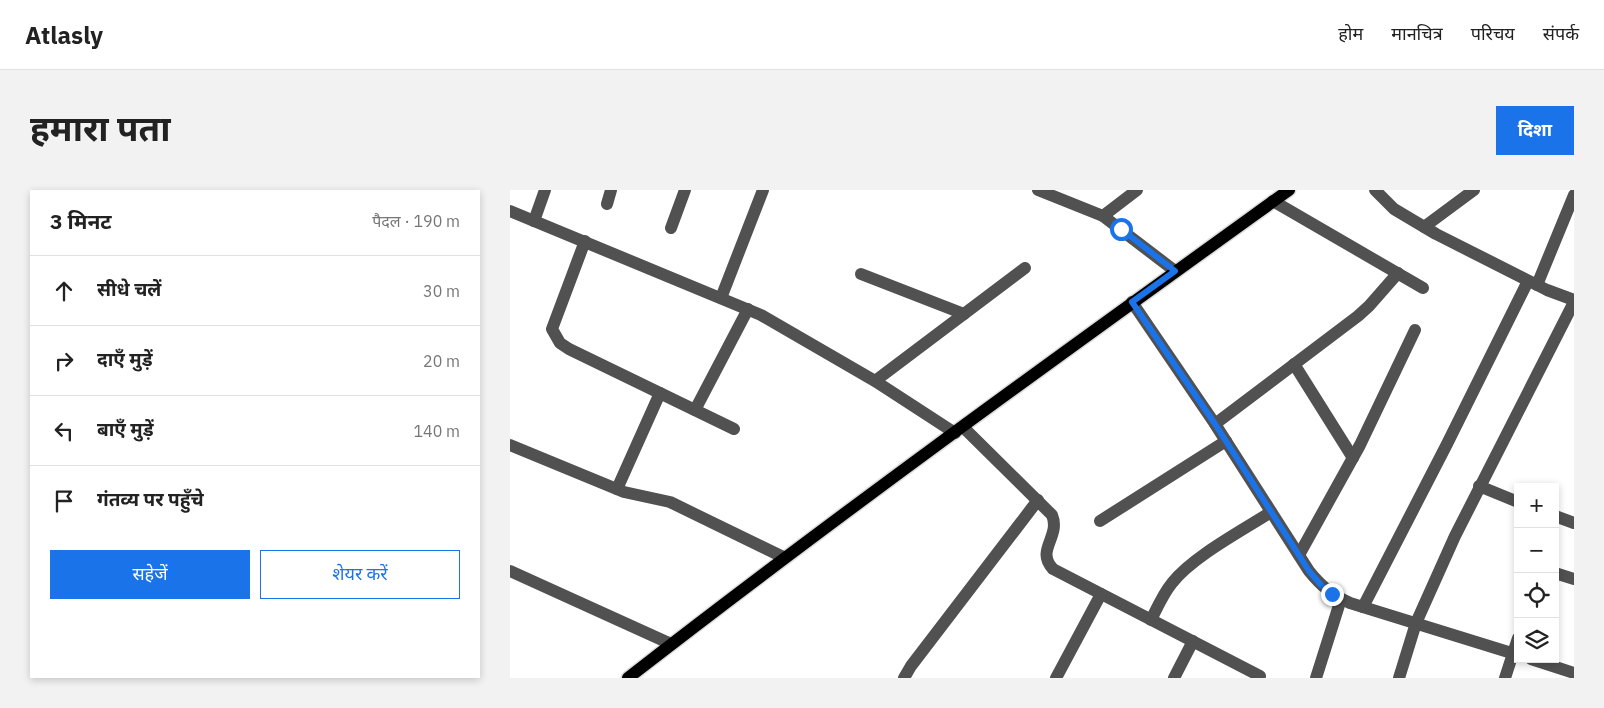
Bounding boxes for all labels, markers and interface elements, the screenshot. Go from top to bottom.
text: Atlasly [25,19,103,51]
text: होम [1338,22,1363,45]
text: मानचित्र [1391,22,1443,45]
text: परिचय [1471,22,1515,45]
text: संपर्क [1543,22,1579,45]
text: हमारा पता [30,105,170,151]
button: दिशा [1496,106,1574,155]
text: 3 मिनट [50,207,112,235]
text: पैदल · 190 m [372,211,460,231]
route start [1110,218,1133,241]
icon: ahead [50,277,78,305]
text: सीधे चलें [97,277,161,301]
text: 30 m [423,281,460,301]
icon: right [50,347,78,375]
text: दाएँ मुड़ें [97,347,153,371]
text: 20 m [423,351,460,371]
icon: left [50,417,78,445]
text: बाएँ मुड़ें [97,417,154,441]
text: 140 m [413,421,460,441]
map controls [1514,483,1559,663]
button: + [1514,483,1559,528]
icon: arrive [50,487,78,515]
text: गंतव्य पर पहुँचे [97,487,204,511]
button: − [1514,528,1559,573]
button: सहेजें [50,550,250,599]
button: शेयर करें [260,550,460,599]
button: locate [1514,573,1559,618]
route end [1321,583,1344,606]
button: layers [1514,618,1559,663]

